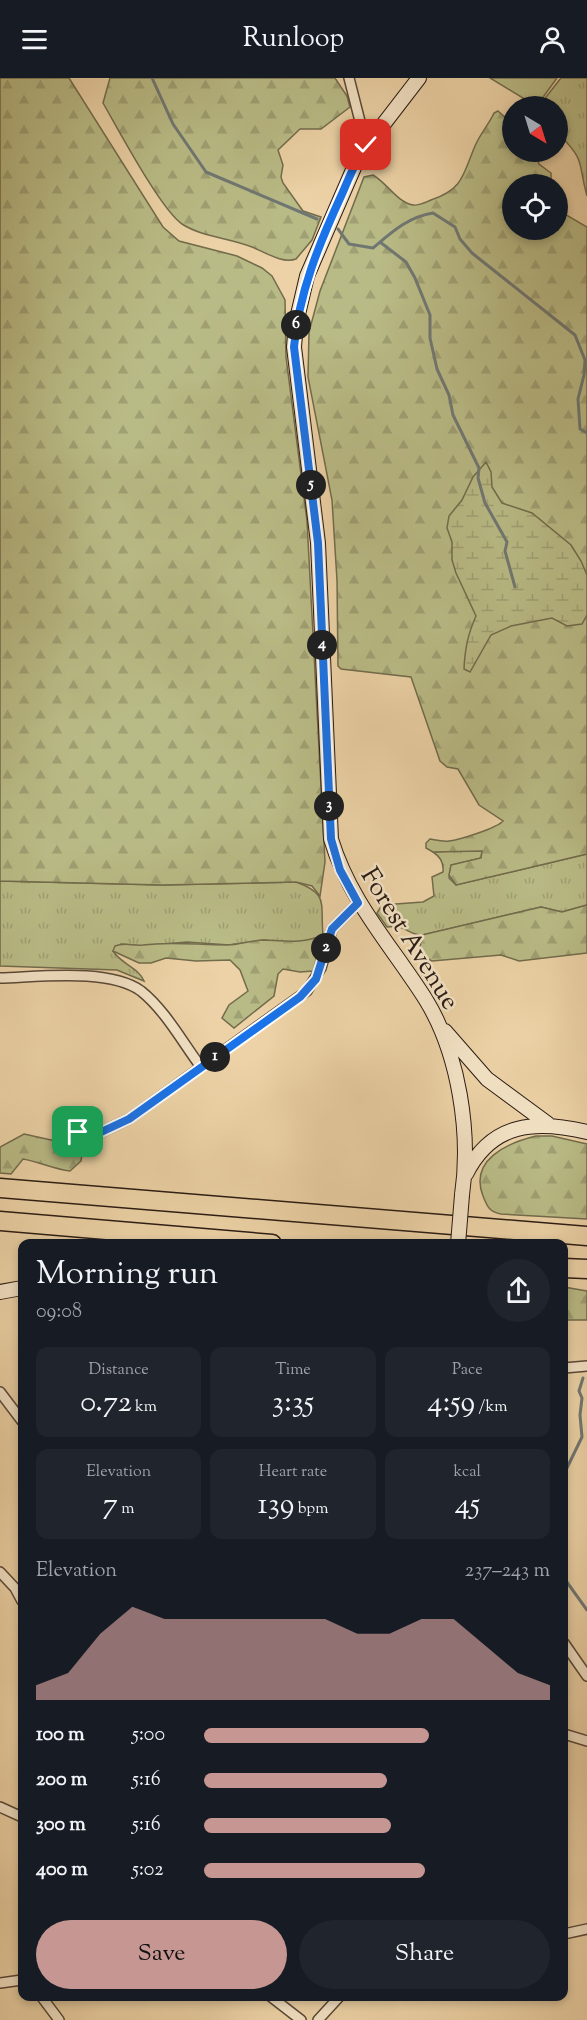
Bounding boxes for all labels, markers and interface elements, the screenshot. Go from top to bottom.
text: Runloop [243,20,344,59]
icon: menu [18,23,51,56]
icon: person [536,23,569,56]
north arrow [502,96,568,162]
map controls [502,96,568,240]
pin [340,119,391,170]
icon: check [349,128,382,161]
button: locate [502,174,568,240]
pin: 6 [281,310,311,340]
text: 6 [292,313,300,336]
pin: 5 [296,470,326,500]
text: 5 [308,473,314,496]
pin: 4 [307,630,337,660]
text: 4 [318,633,326,656]
pin: 3 [314,791,344,821]
text: 3 [326,794,332,817]
street label: Forest Avenue [350,861,467,1018]
pin: 2 [311,933,341,963]
text: 2 [322,936,330,959]
pin: 1 [200,1042,230,1072]
text: 1 [212,1045,218,1068]
pin [52,1106,103,1157]
icon: arrive [61,1115,94,1148]
text: Morning run [36,1251,218,1299]
button: share [487,1259,550,1322]
text: 09:08 [36,1298,82,1327]
text: Distance [88,1359,149,1382]
text: Time [275,1359,311,1382]
text: Pace [452,1359,483,1382]
text: 0.72 [80,1382,132,1425]
text: 3:35 [272,1382,314,1425]
text: 4:59 [427,1382,475,1425]
text: km [132,1396,157,1419]
text: /km [475,1396,507,1419]
text: Elevation [86,1461,151,1484]
text: Heart rate [259,1461,327,1484]
text: kcal [454,1461,481,1484]
text: 7 [103,1484,118,1527]
text: 139 [258,1484,294,1527]
text: 45 [455,1484,480,1527]
text: m [118,1498,135,1521]
text: bpm [294,1498,328,1521]
text: Elevation [36,1557,117,1586]
text: 237–243 m [465,1557,550,1586]
text: 100 m [36,1721,85,1750]
text: 5:00 [132,1721,165,1750]
text: 200 m [36,1766,87,1795]
text: 5:16 [132,1766,161,1795]
text: 300 m [36,1811,86,1840]
text: 5:16 [132,1811,161,1840]
text: 400 m [36,1856,88,1885]
text: 5:02 [132,1856,164,1885]
button: Save [36,1920,287,1989]
button: Share [299,1920,550,1989]

